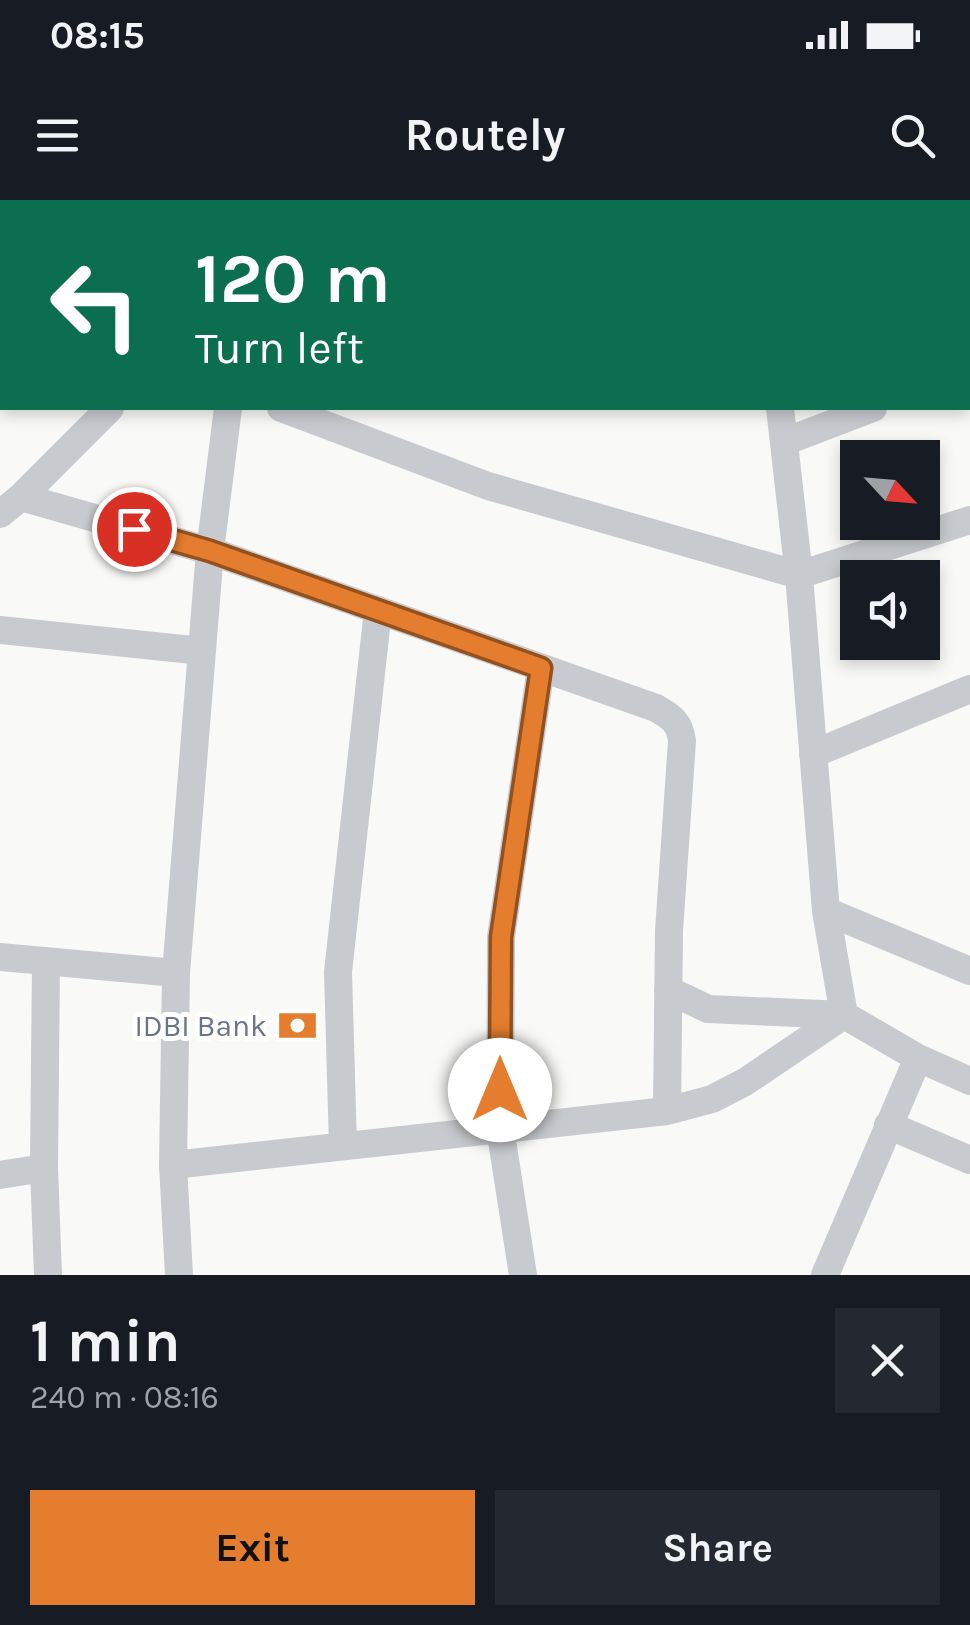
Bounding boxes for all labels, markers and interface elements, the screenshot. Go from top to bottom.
text: 08:15 [50,13,145,58]
icon: menu [30,108,85,163]
icon: search [885,108,940,163]
text: Routely [405,109,565,161]
text: 120 m [195,238,391,320]
icon: left [30,240,160,370]
text: Turn left [195,322,364,374]
north arrow [840,440,940,540]
map controls [840,440,940,660]
pin [92,487,177,572]
icon: arrive [107,502,162,557]
button: sound [840,560,940,660]
bank icon: IDBI Bank [276,1005,318,1047]
place label: IDBI Bank [134,1008,267,1044]
position arrow [448,1038,552,1142]
text: 1 min [30,1306,181,1376]
button: close [835,1308,940,1413]
text: 240 m · 08:16 [30,1379,219,1416]
button: Exit [30,1490,475,1605]
button: Share [495,1490,940,1605]

